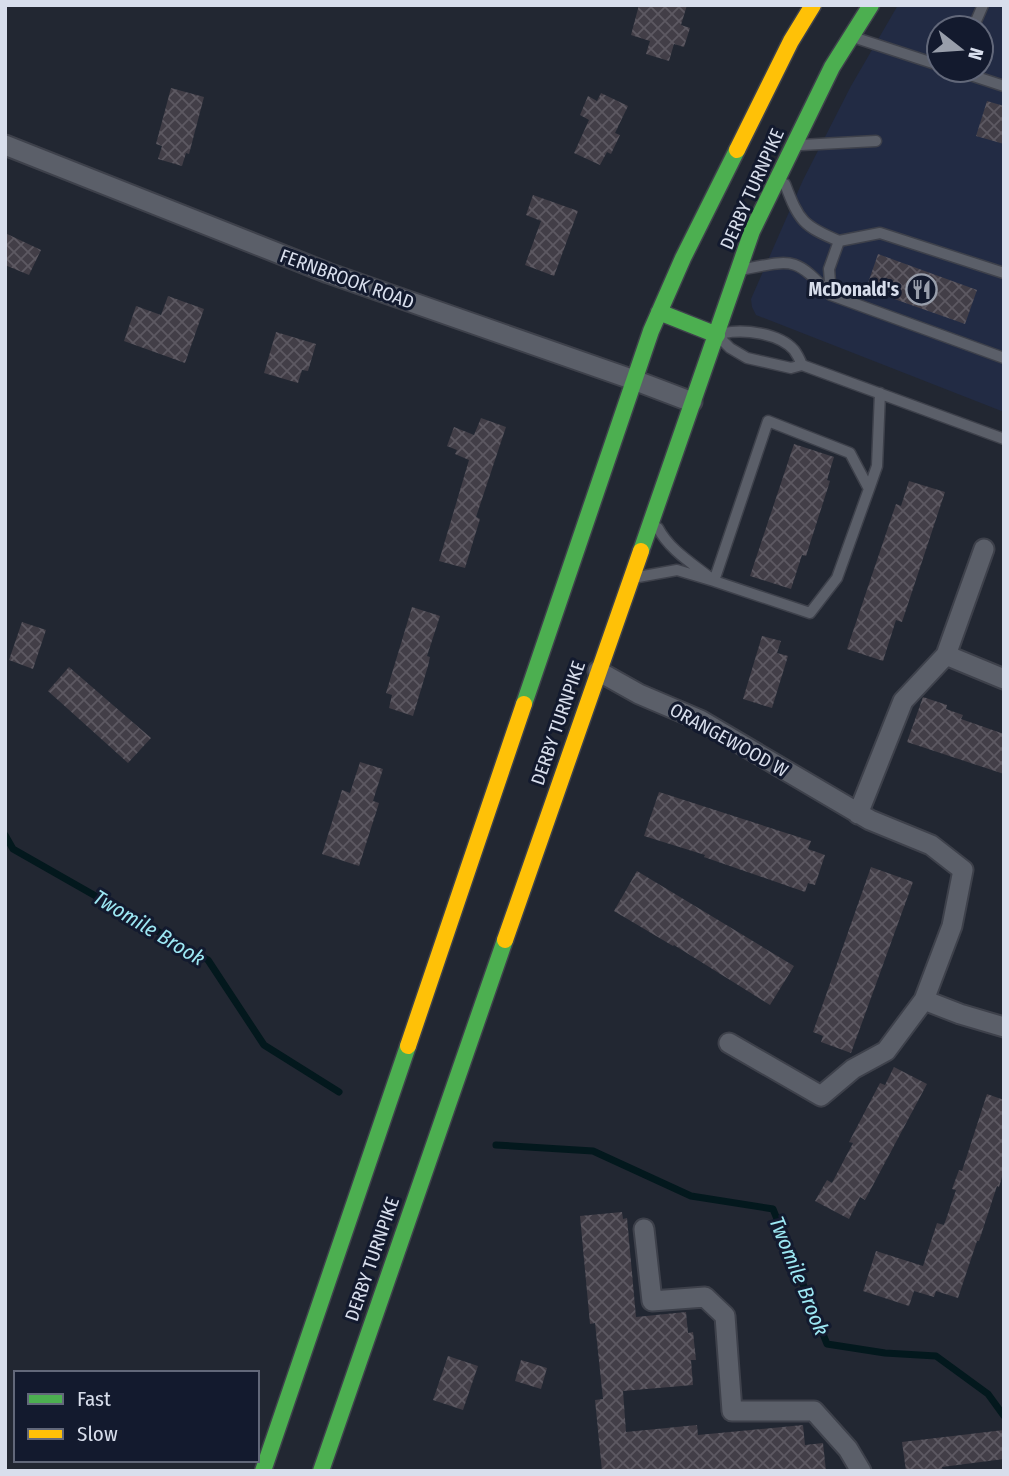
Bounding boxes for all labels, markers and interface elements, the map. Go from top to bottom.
north arrow [925,14,995,84]
text: N [963,45,988,63]
street label: DERBY TURNPIKE [715,125,789,253]
street label: FERNBROOK ROAD [277,244,417,314]
restaurant icon: McDonald's [905,272,939,306]
place label: McDonald's [809,278,900,301]
street label: DERBY TURNPIKE [526,658,590,788]
street label: ORANGEWOOD W [666,698,792,782]
water label: Twomile Brook [88,884,210,972]
street label: DERBY TURNPIKE [340,1194,404,1324]
water label: Twomile Brook [763,1213,835,1339]
legend [14,1371,259,1462]
text: Fast [77,1386,111,1412]
text: Slow [77,1421,118,1447]

